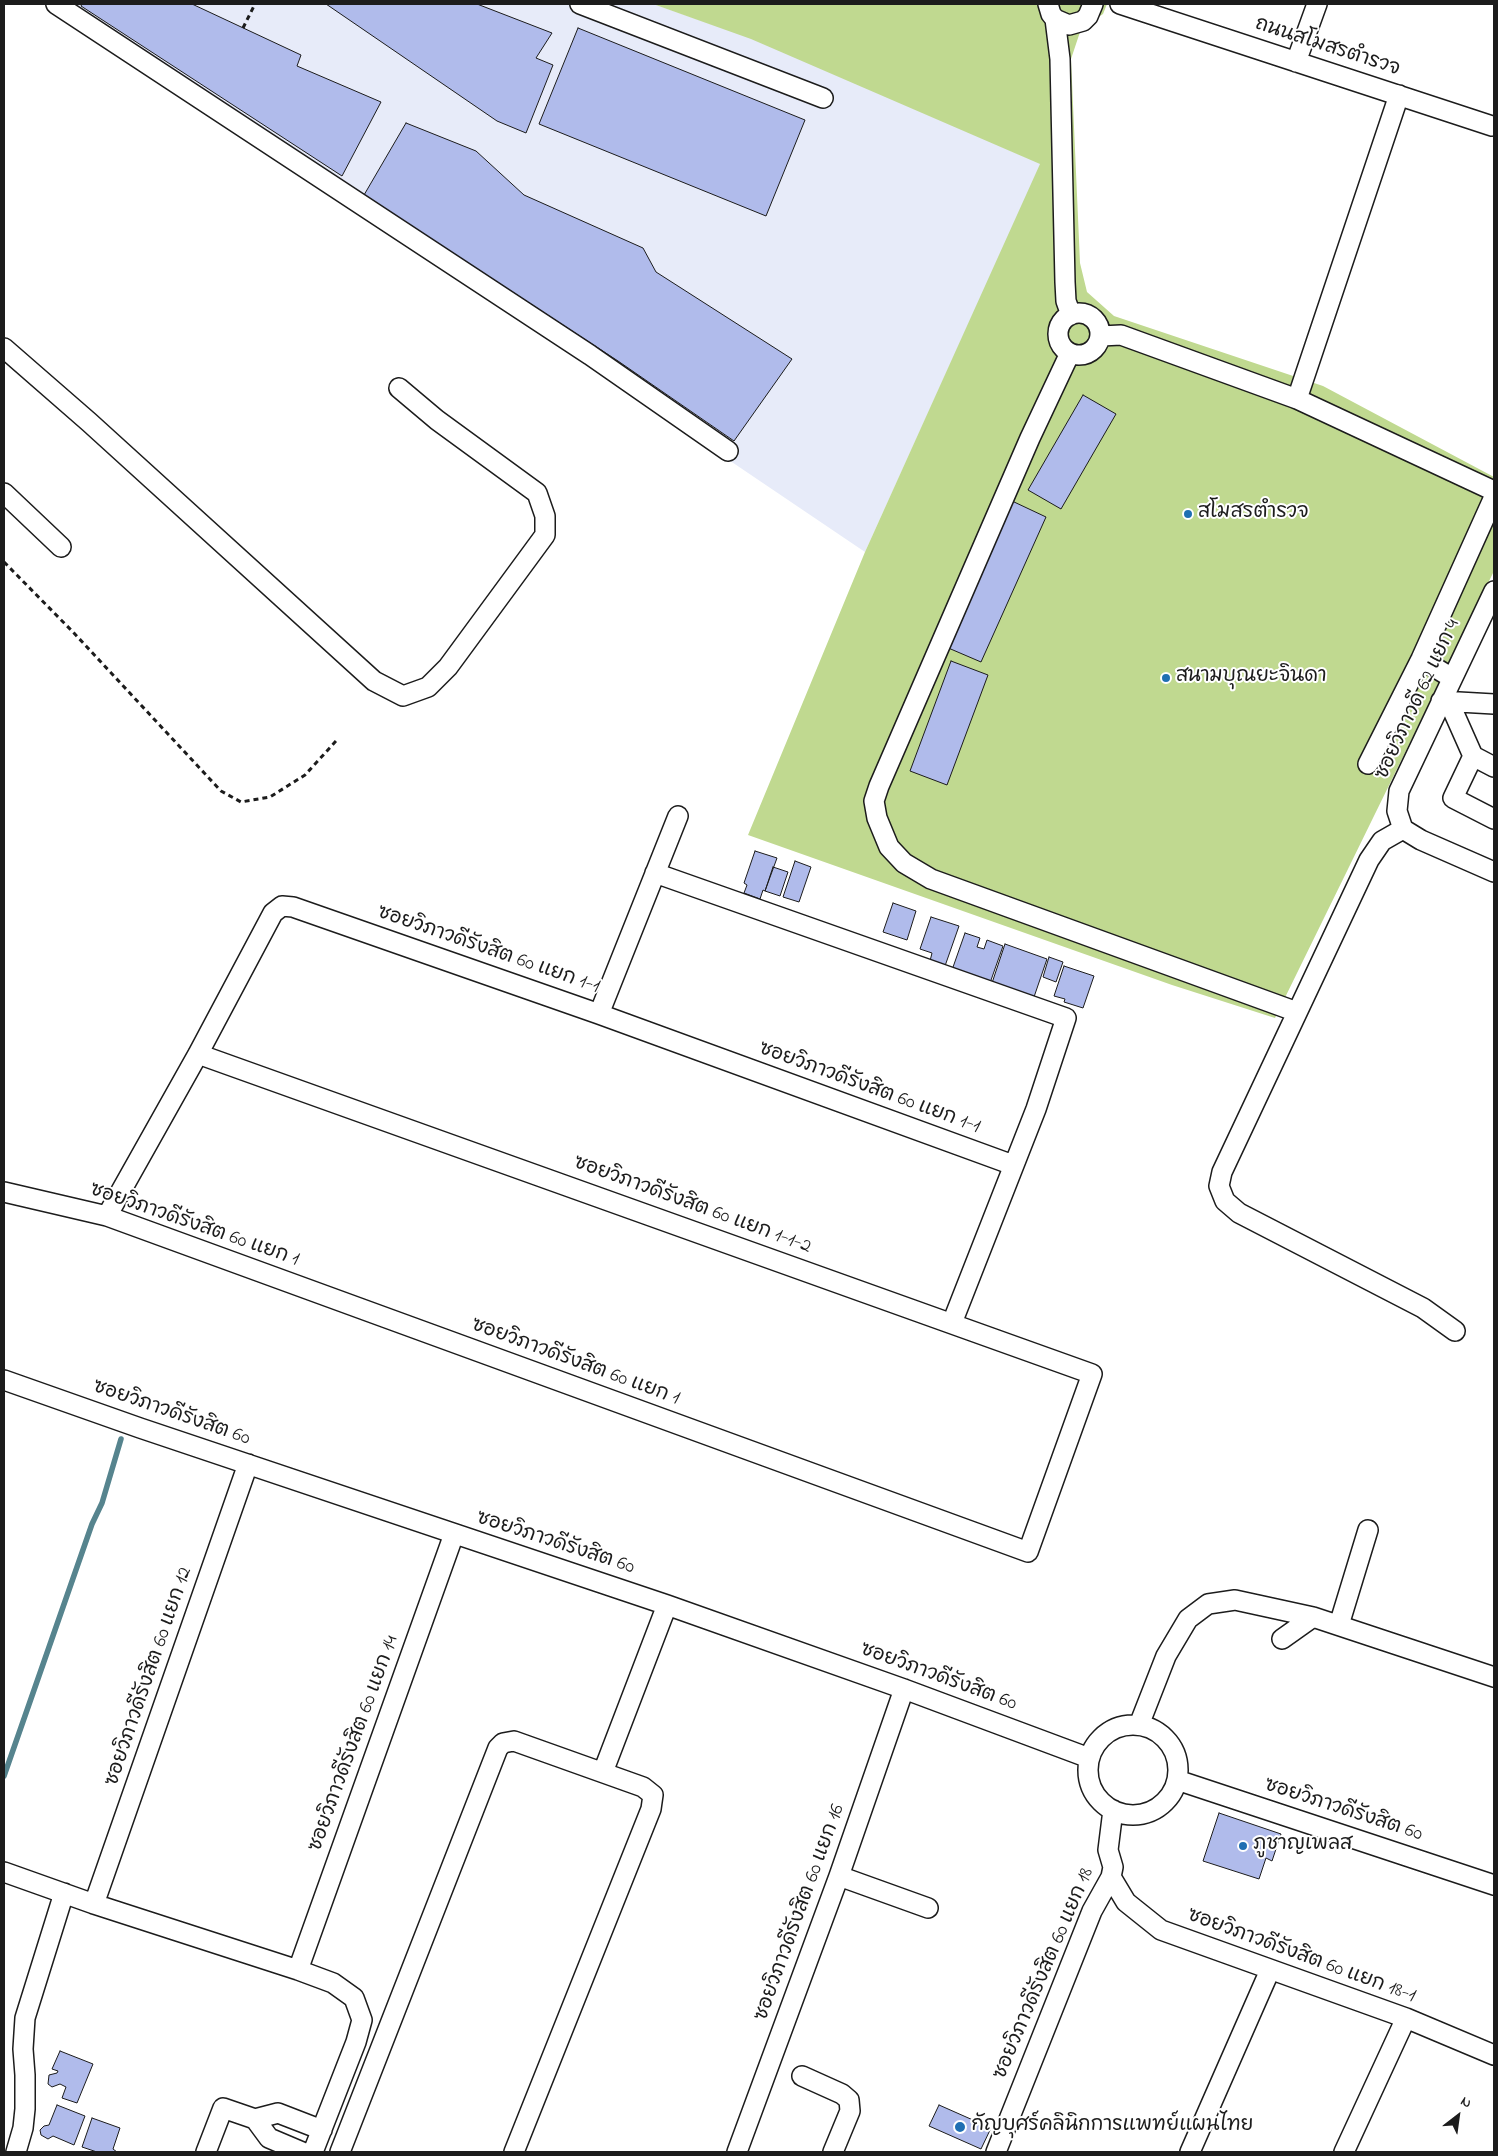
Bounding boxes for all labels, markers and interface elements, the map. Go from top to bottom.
street label: ถนนสโมสรตำรวจ [1251,13,1403,83]
place label: สโมสรตำรวจ [1198,502,1309,526]
marker: สโมสรตำรวจ [1182,508,1194,520]
street label: ซอยวิภาวดี 62 แยก 4 [1371,616,1467,784]
place label: สนามบุณยะจินดา [1176,666,1327,690]
marker: สนามบุณยะจินดา [1160,672,1172,684]
street label: ซอยวิภาวดีรังสิต 60 แยก 1-1 [374,902,602,1000]
street label: ซอยวิภาวดีรังสิต 60 แยก 1-1 [755,1038,983,1140]
street label: ซอยวิภาวดีรังสิต 60 แยก 1-1-2 [570,1152,814,1260]
street label: ซอยวิภาวดีรังสิต 60 แยก 1 [86,1179,302,1273]
street label: ซอยวิภาวดีรังสิต 60 แยก 1 [468,1314,682,1412]
street label: ซอยวิภาวดีรังสิต 60 [89,1376,253,1452]
street label: ซอยวิภาวดีรังสิต 60 [473,1507,637,1581]
street label: ซอยวิภาวดีรังสิต 60 แยก 12 [101,1564,199,1790]
street label: ซอยวิภาวดีรังสิต 60 แยก 14 [305,1633,405,1855]
street label: ซอยวิภาวดีรังสิต 60 [856,1639,1020,1717]
street label: ซอยวิภาวดีรังสิต 60 [1261,1774,1425,1848]
street label: ซอยวิภาวดีรังสิต 60 แยก 16 [751,1801,851,2025]
place label: ภูชาญเพลส [1253,1834,1352,1858]
marker: ภูชาญเพลส [1237,1840,1249,1852]
street label: ซอยวิภาวดีรังสิต 60 แยก 18 [990,1865,1100,2083]
street label: ซอยวิภาวดีรังสิต 60 แยก 18-1 [1184,1904,1418,2010]
north arrow [1433,2091,1483,2141]
text: N [1456,2091,1475,2114]
place label: กัญบุศร์คลินิกการแพทย์แผนไทย [971,2115,1254,2139]
marker: กัญบุศร์คลินิกการแพทย์แผนไทย [953,2120,967,2134]

